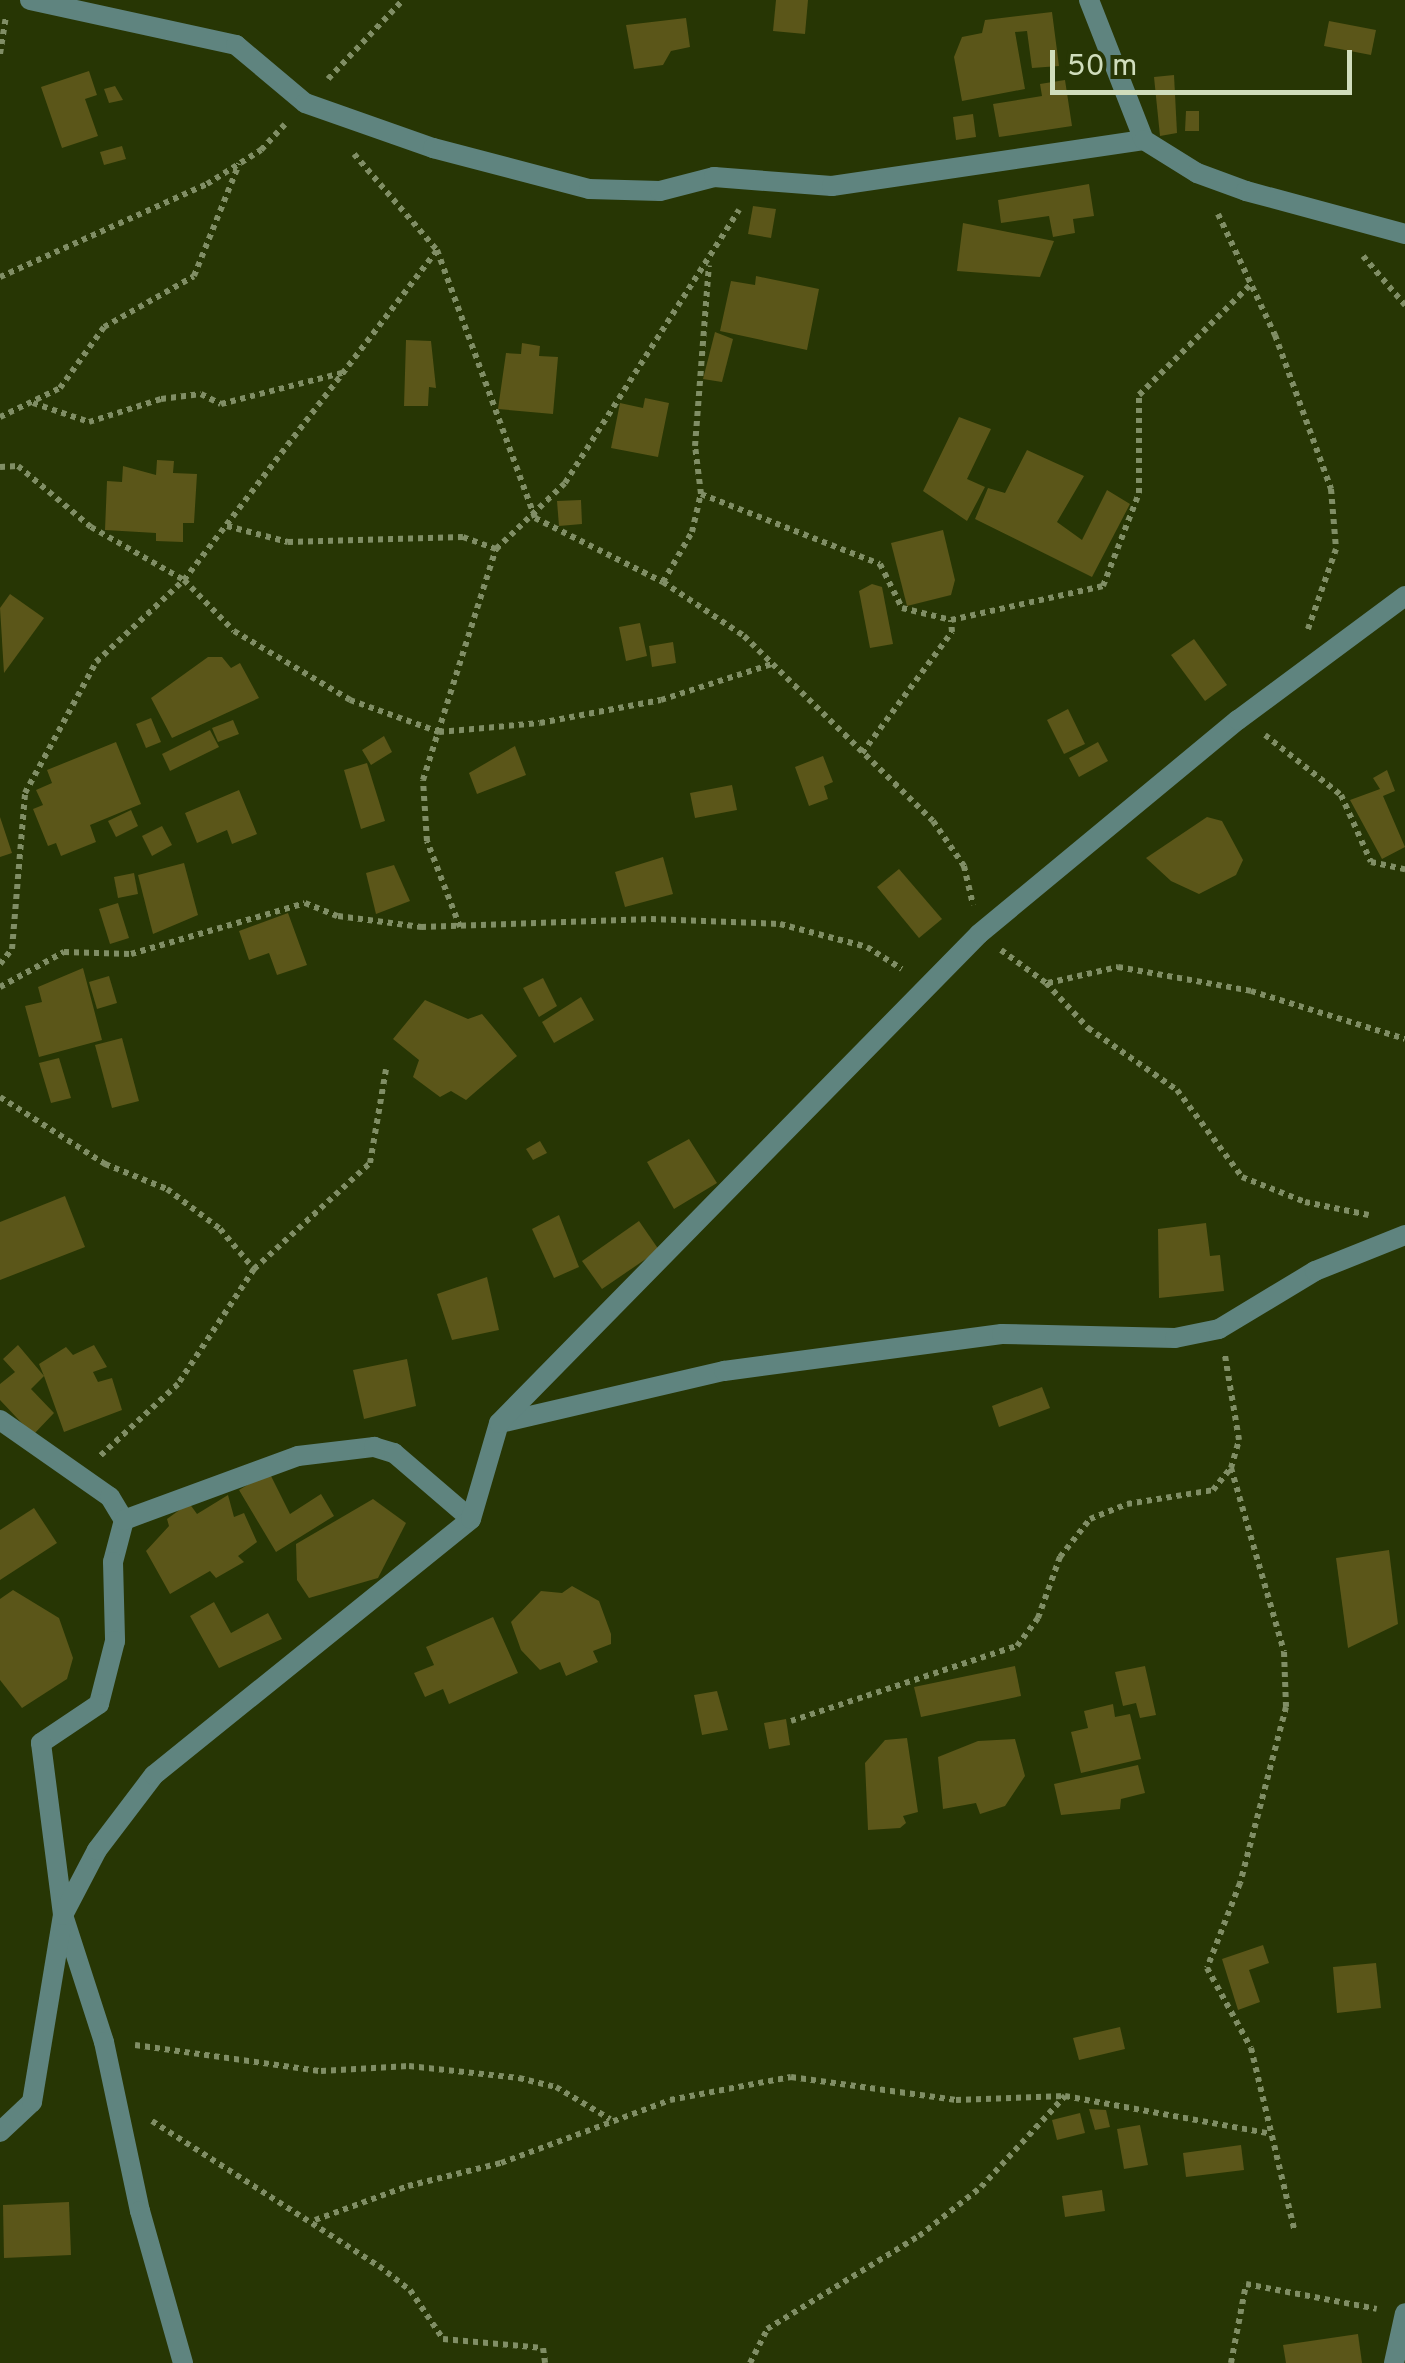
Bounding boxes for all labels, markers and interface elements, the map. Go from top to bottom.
scale bar [1055,30,1358,92]
text: 50 m [1067,49,1137,86]

